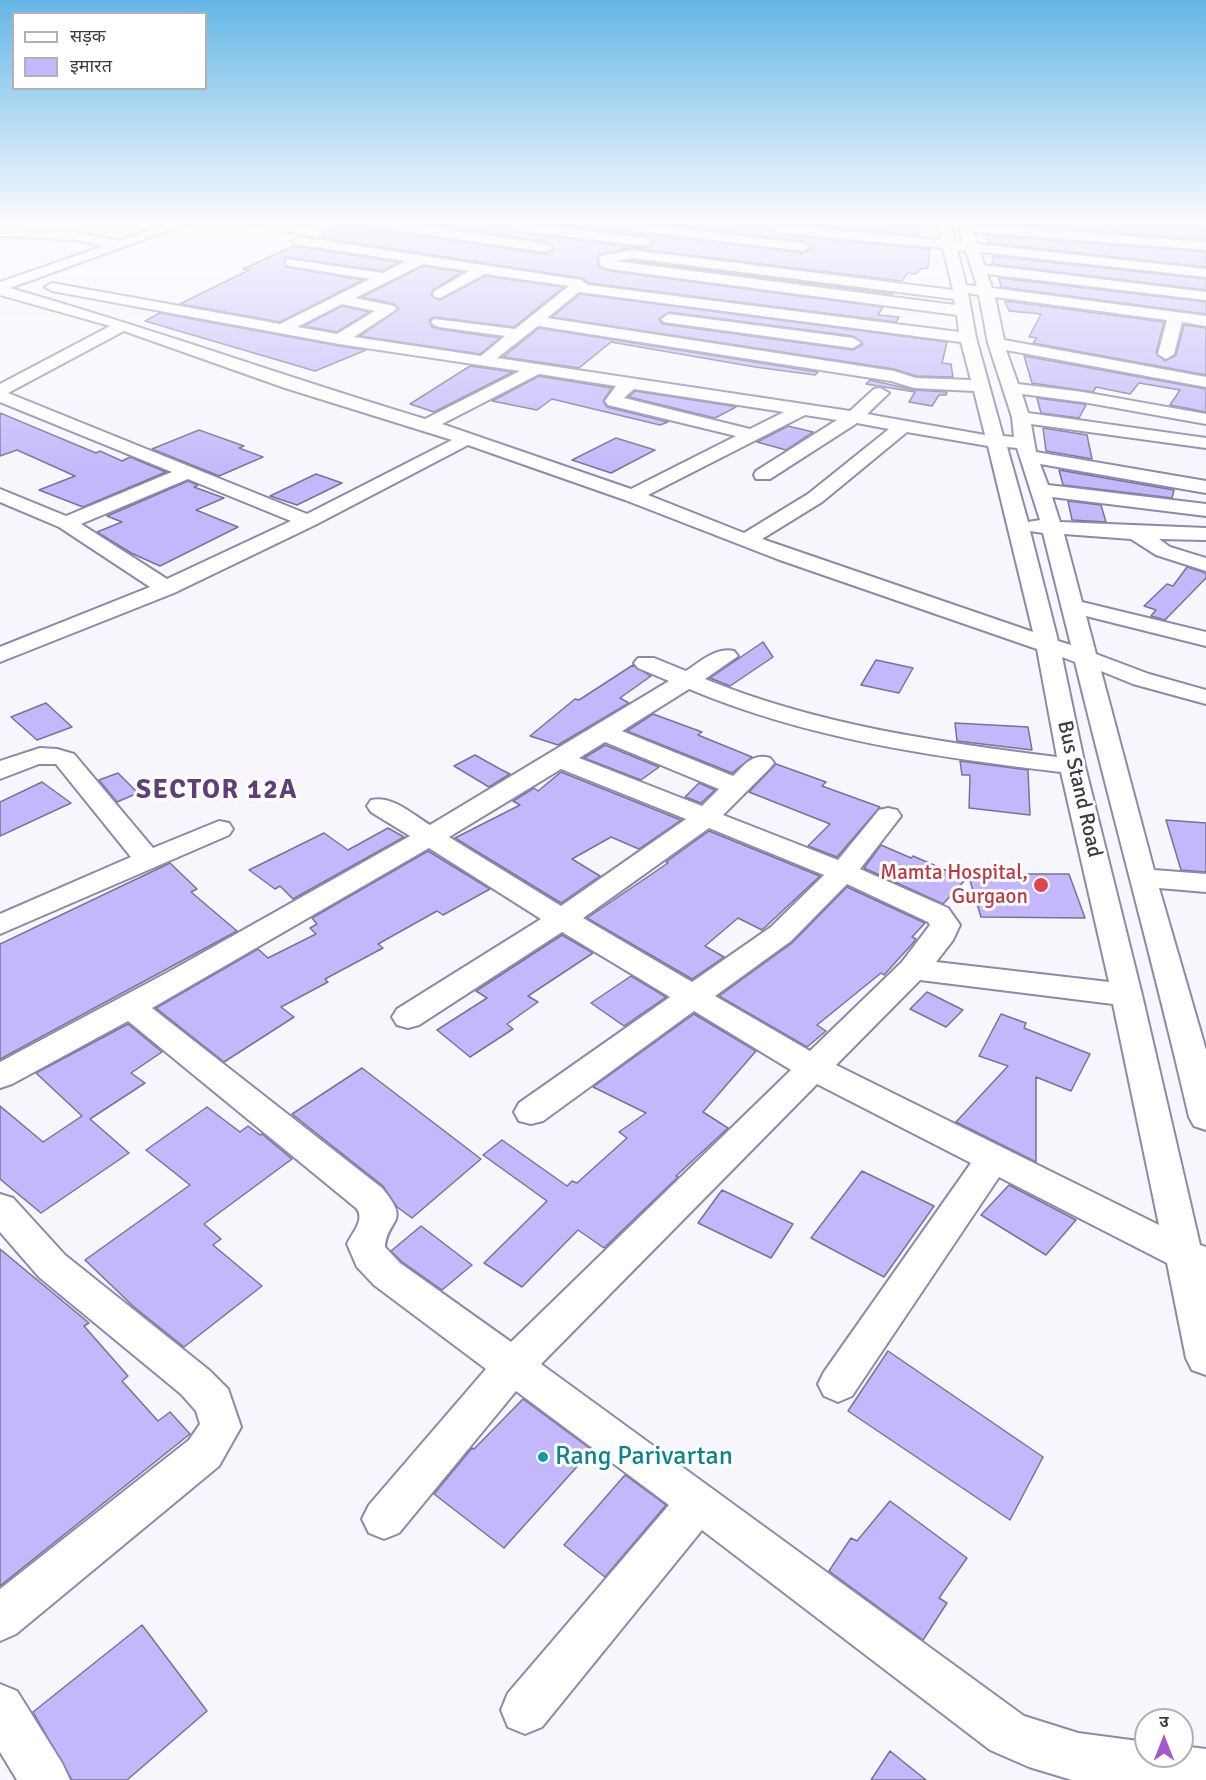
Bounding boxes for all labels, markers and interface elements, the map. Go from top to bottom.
legend [12,12,207,90]
text: सड़क [70,25,106,47]
text: इमारत [70,55,112,77]
street label: Bus Stand Road [1051,718,1107,860]
district label: SECTOR 12A [136,775,298,807]
place label: Mamta Hospital, Gurgaon [880,860,1028,910]
marker: Mamta Hospital, Gurgaon [1032,876,1050,894]
place label: Rang Parivartan [555,1441,733,1473]
marker: Rang Parivartan [536,1450,550,1464]
north arrow [1134,1708,1194,1768]
text: उ [1159,1712,1169,1732]

